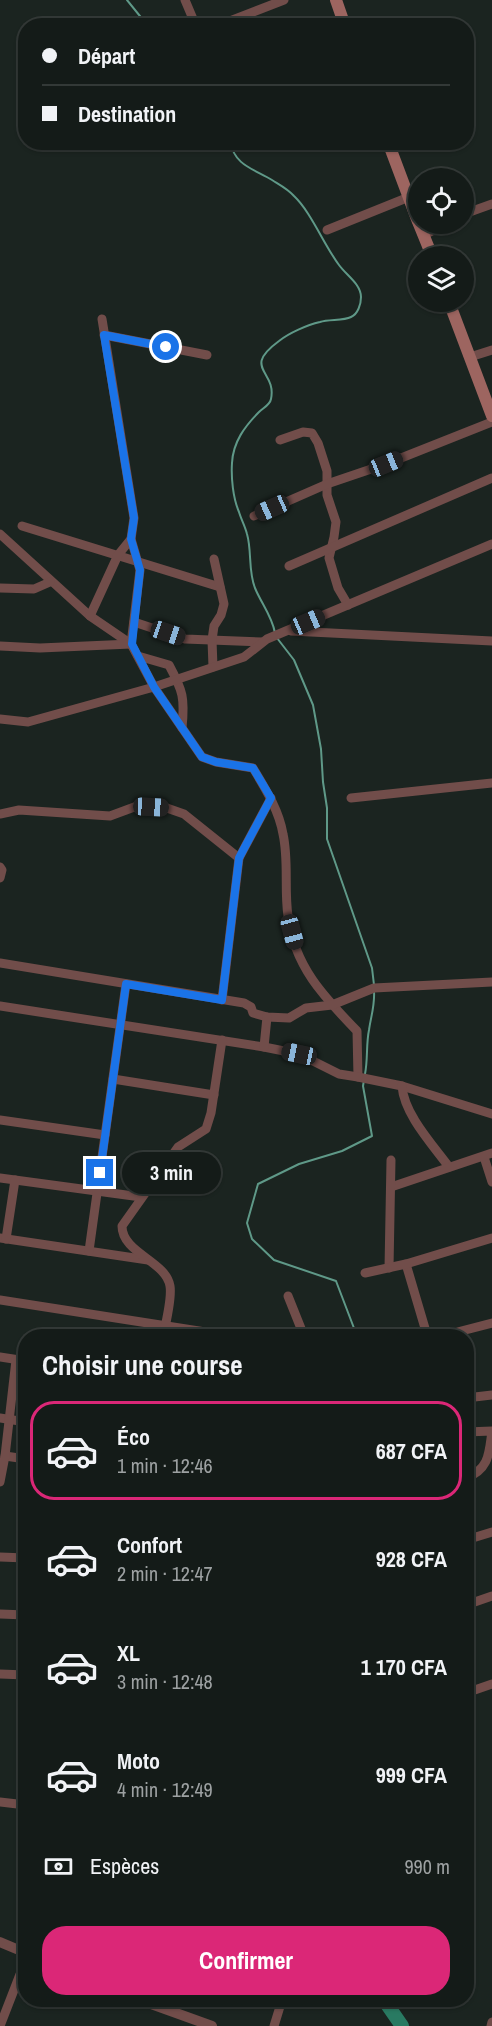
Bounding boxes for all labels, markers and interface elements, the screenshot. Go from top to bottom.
text: Départ [78,41,135,71]
text: Destination [78,99,176,129]
map controls [408,168,474,312]
button: locate [408,168,474,234]
button: layers [408,246,474,312]
route start [152,333,179,360]
car [366,449,406,479]
car [252,492,292,524]
car [288,607,328,637]
car [148,619,188,647]
car [133,797,169,817]
car [279,912,305,952]
car [280,1041,318,1067]
callout: 3 min [121,1152,220,1194]
route end [86,1159,113,1186]
text: 3 min [150,1159,193,1186]
text: Choisir une course [42,1347,243,1383]
text: Éco [117,1422,150,1452]
icon: car [45,1424,99,1478]
text: 687 CFA [376,1436,447,1466]
text: 1 min · 12:46 [117,1452,213,1479]
text: Confort [117,1530,182,1560]
icon: car [45,1532,99,1586]
text: 928 CFA [376,1544,447,1574]
text: 2 min · 12:47 [117,1560,213,1587]
text: XL [117,1638,140,1668]
icon: car [45,1640,99,1694]
text: 1 170 CFA [361,1652,447,1682]
text: 3 min · 12:48 [117,1668,213,1695]
text: Moto [117,1746,160,1776]
icon: car [45,1748,99,1802]
text: 999 CFA [376,1760,447,1790]
text: 4 min · 12:49 [117,1776,213,1803]
icon: cash [42,1850,75,1883]
text: Espèces [90,1851,159,1881]
text: 990 m [404,1853,450,1880]
button: Confirmer [42,1926,450,1995]

